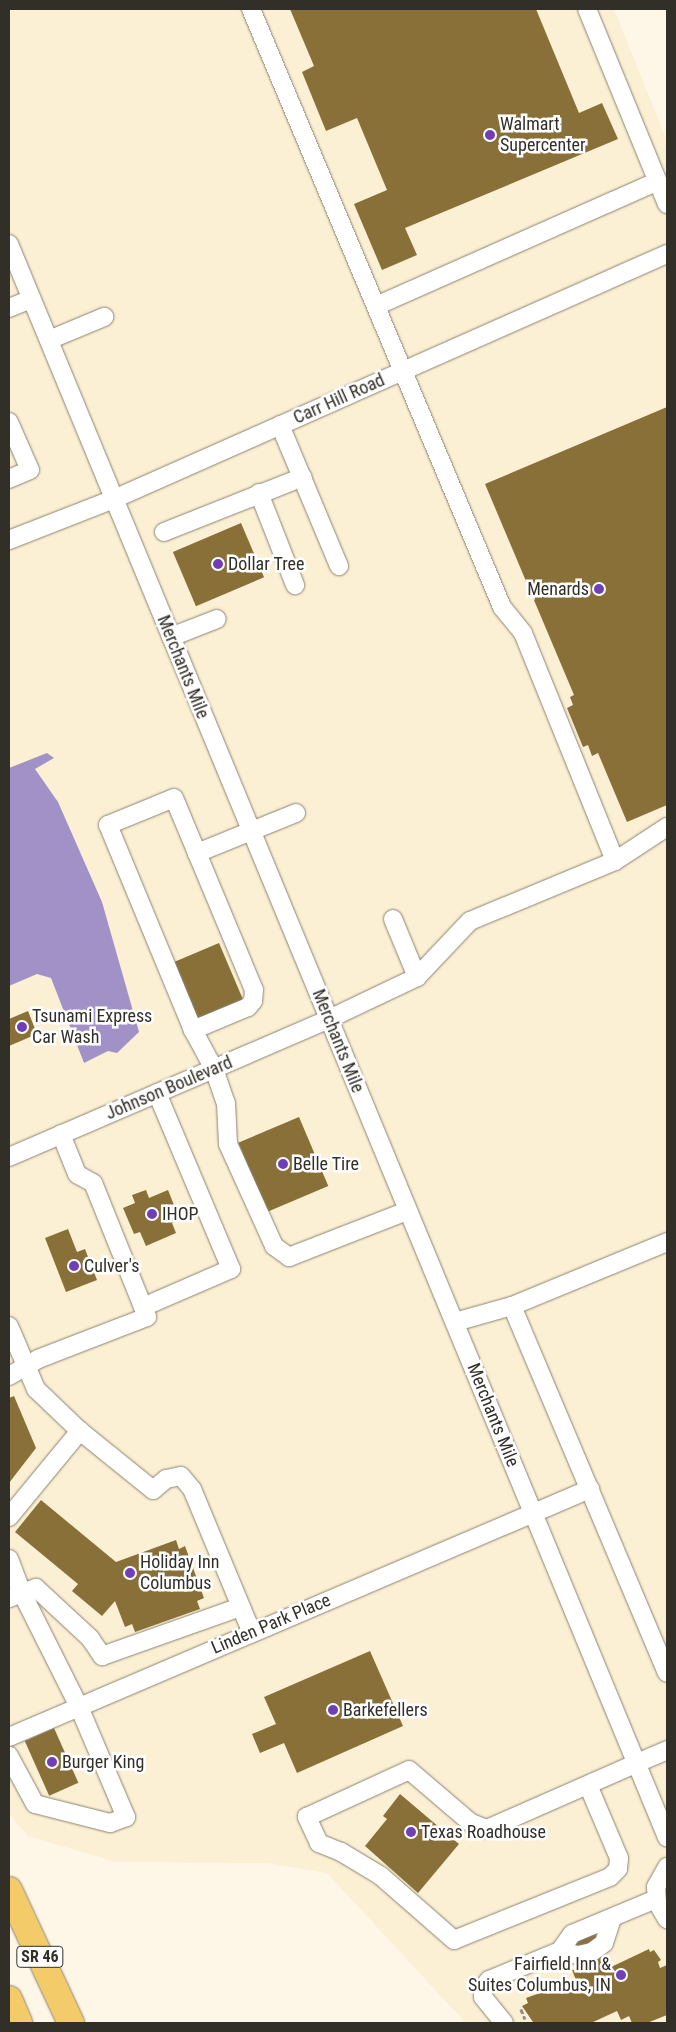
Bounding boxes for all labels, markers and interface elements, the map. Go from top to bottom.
place label: Walmart Supercenter [500,114,585,156]
marker: Walmart Supercenter [484,129,496,141]
street label: Carr Hill Road [290,369,388,429]
place label: Dollar Tree [228,553,305,575]
marker: Dollar Tree [212,558,224,570]
place label: Menards [527,578,589,600]
marker: Menards [593,583,605,595]
street label: Merchants Mile [152,612,214,722]
street label: Merchants Mile [307,986,369,1096]
place label: Tsunami Express Car Wash [32,1006,152,1048]
marker: Tsunami Express Car Wash [16,1021,28,1033]
street label: Johnson Boulevard [102,1052,236,1124]
place label: Belle Tire [293,1153,359,1175]
marker: Belle Tire [277,1158,289,1170]
place label: IHOP [162,1203,198,1225]
marker: IHOP [146,1208,158,1220]
place label: Culver's [84,1255,139,1277]
marker: Culver's [68,1260,80,1272]
street label: Merchants Mile [462,1360,524,1470]
place label: Holiday Inn Columbus [140,1552,219,1595]
marker: Holiday Inn Columbus [124,1567,136,1579]
street label: Linden Park Place [208,1589,334,1659]
place label: Barkefellers [343,1699,428,1721]
marker: Barkefellers [327,1704,339,1716]
place label: Burger King [62,1751,144,1773]
marker: Burger King [46,1756,58,1768]
place label: Texas Roadhouse [421,1821,546,1843]
marker: Texas Roadhouse [405,1826,417,1838]
road number: SR 46 [16,1944,64,1970]
place label: Fairfield Inn & Suites Columbus, IN [468,1954,611,1996]
marker: Fairfield Inn & Suites Columbus, IN [615,1969,627,1981]

